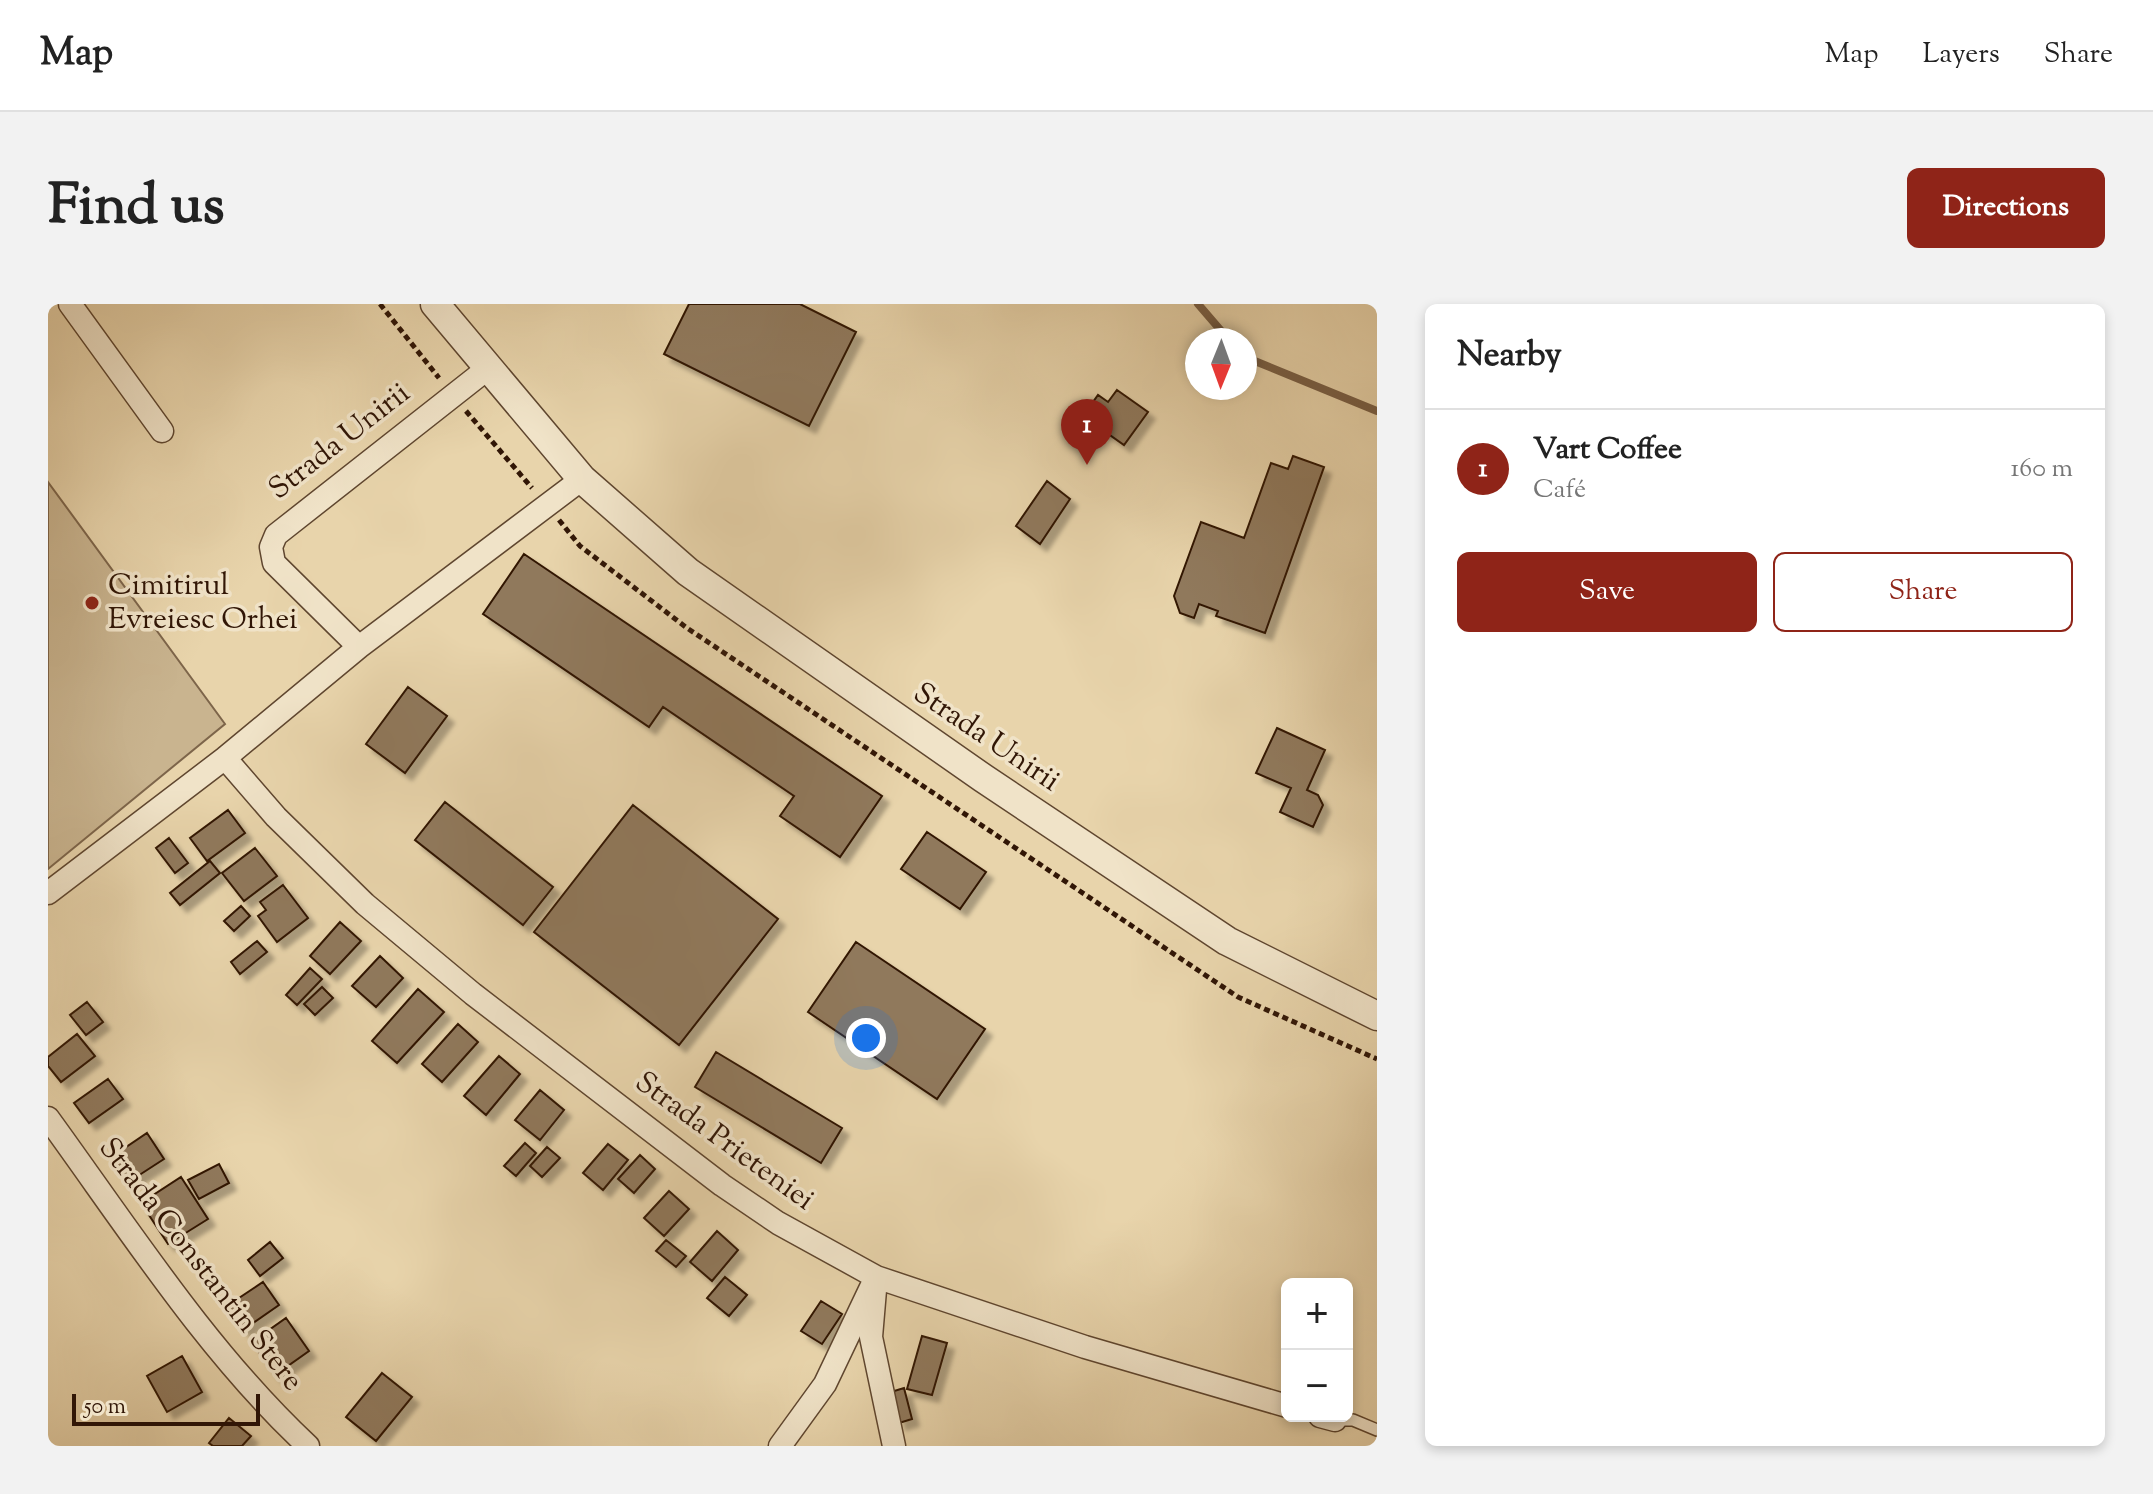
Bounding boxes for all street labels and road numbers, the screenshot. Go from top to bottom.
street label: Strada Unirii [260,373,420,511]
street label: Strada Unirii [904,673,1068,803]
street label: Strada Prieteniei [625,1062,823,1222]
street label: Strada Constantin Stere [87,1129,313,1401]

